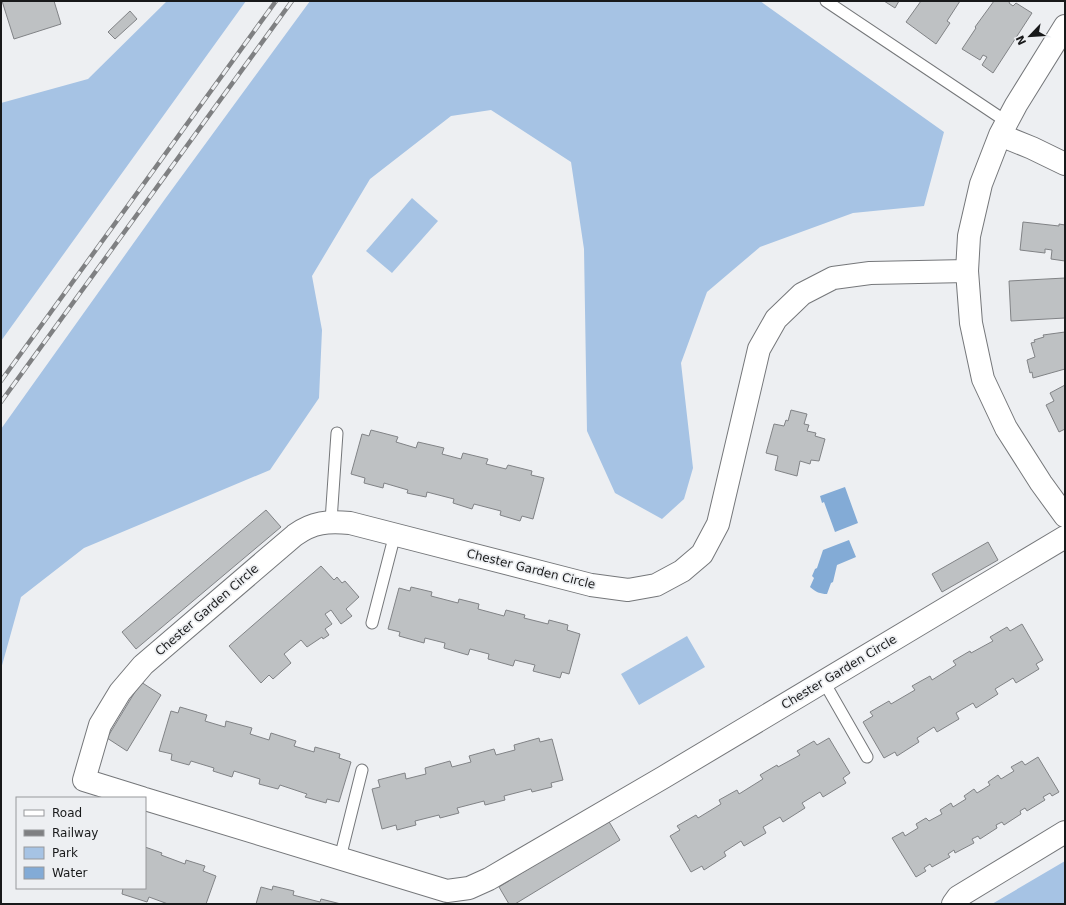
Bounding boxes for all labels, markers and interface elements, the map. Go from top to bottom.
north arrow [1010,16,1050,56]
text: N [1014,33,1029,47]
street label: Chester Garden Circle [465,546,597,592]
street label: Chester Garden Circle [153,561,261,659]
street label: Chester Garden Circle [779,632,899,712]
legend [16,797,146,889]
text: Road [52,806,82,820]
text: Railway [52,826,98,840]
text: Park [52,846,78,860]
text: Water [52,866,88,880]

